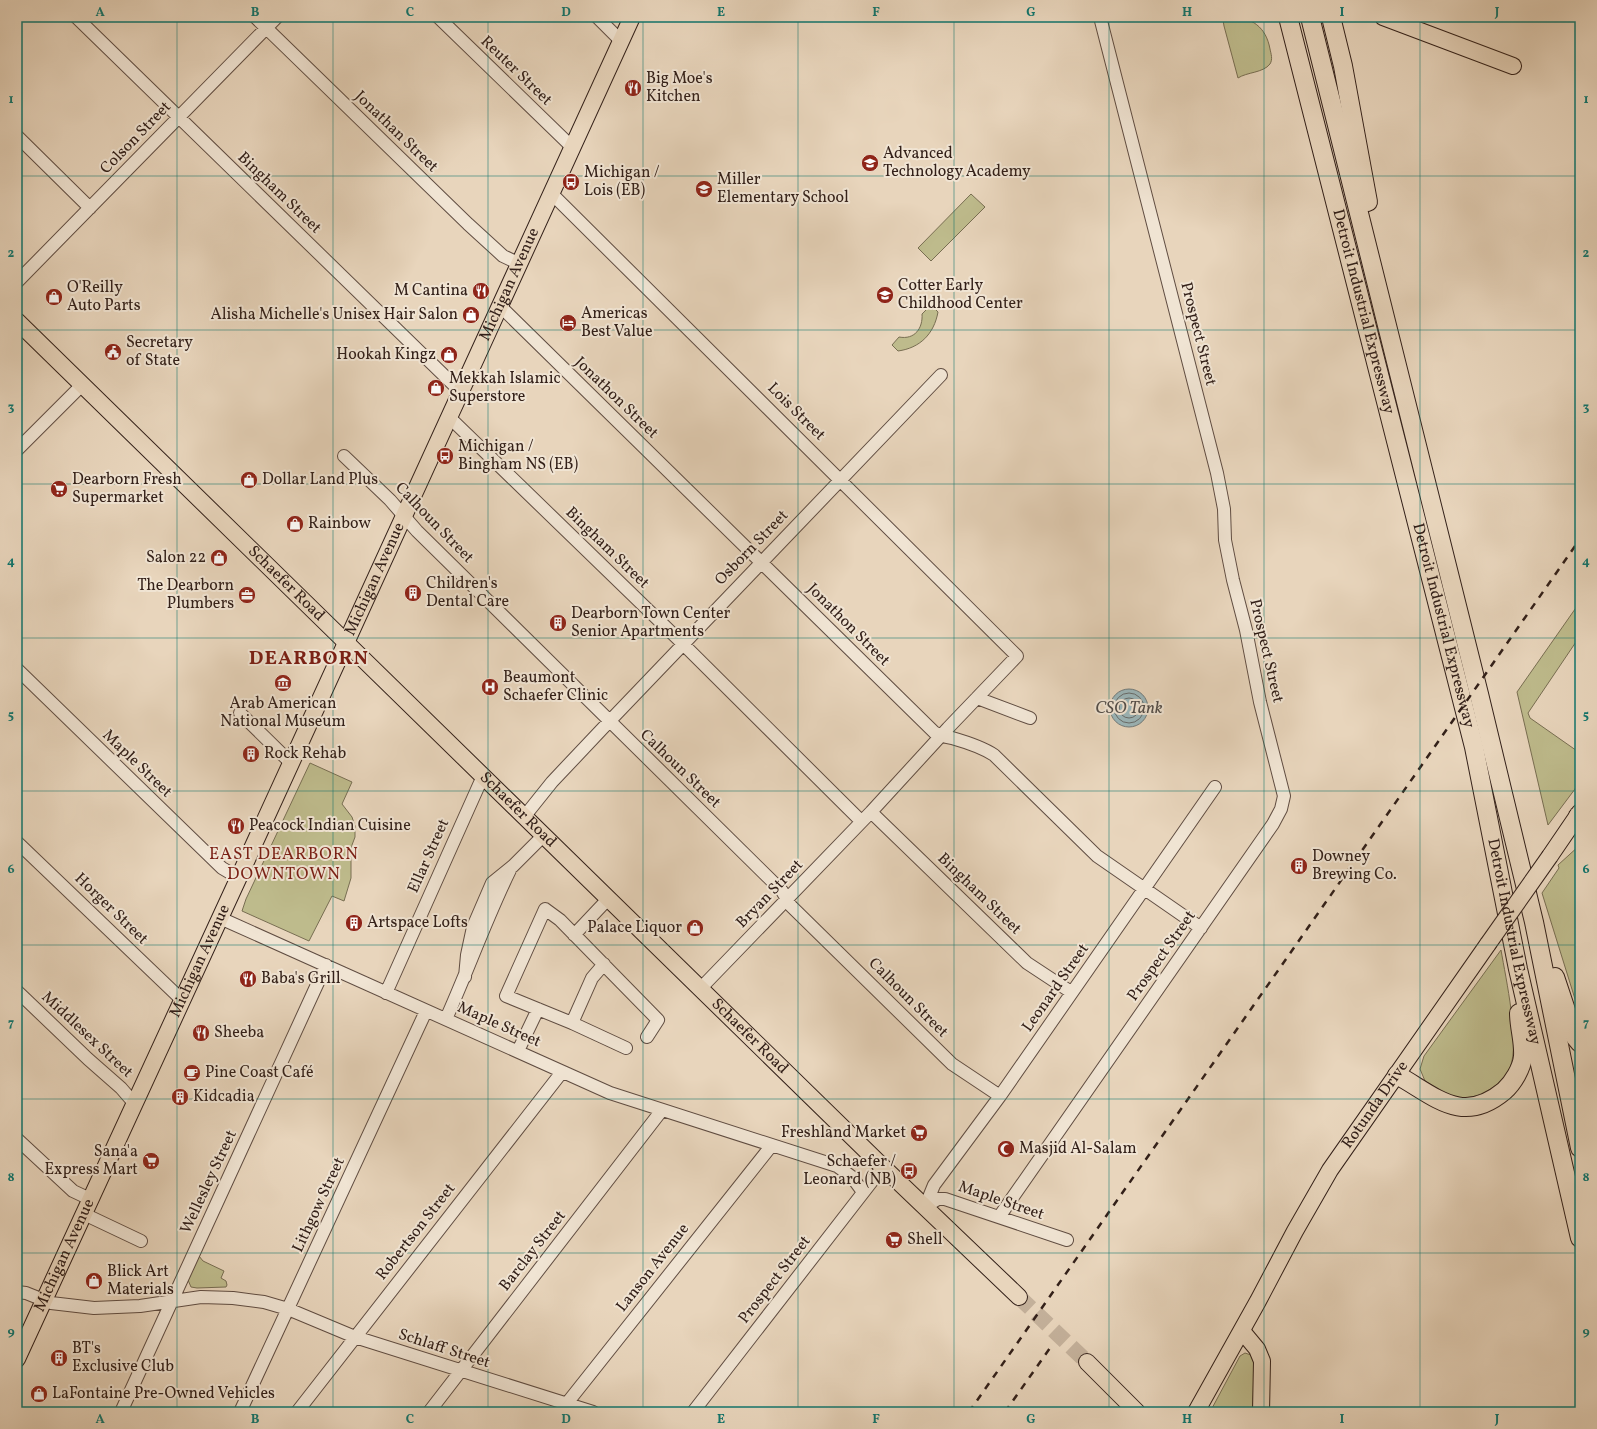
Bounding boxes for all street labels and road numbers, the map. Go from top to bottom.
street label: Reuter Street [475,31,557,111]
street label: Jonathan Street [349,86,443,178]
street label: Colson Street [96,96,177,179]
street label: Bingham Street [232,147,326,239]
street label: Detroit Industrial Expressway [1326,207,1400,417]
street label: Michigan Avenue [474,224,545,345]
street label: Prospect Street [1175,280,1222,388]
street label: Jonathon Street [569,352,663,444]
street label: Lois Street [762,378,830,446]
street label: Calhoun Street [390,478,479,569]
street label: Bingham Street [560,502,654,594]
street label: Osborn Street [710,505,794,591]
street label: Michigan Avenue [340,519,410,639]
street label: Detroit Industrial Expressway [1406,521,1480,731]
street label: Schaefer Road [243,541,329,627]
street label: Jonathon Street [802,579,895,672]
street label: Prospect Street [1243,597,1289,705]
street label: Maple Street [97,725,177,803]
street label: Calhoun Street [635,725,726,814]
street label: Schaefer Road [474,767,561,853]
street label: Ellar Street [403,815,455,897]
street label: Detroit Industrial Expressway [1481,837,1546,1047]
street label: Bingham Street [932,848,1026,940]
street label: Bryan Street [732,854,809,933]
street label: Horger Street [69,868,153,950]
street label: Michigan Avenue [165,901,236,1021]
street label: Prospect Street [1123,906,1202,1006]
street label: Leonard Street [1017,939,1095,1037]
street label: Calhoun Street [863,953,953,1043]
street label: Middlesex Street [36,987,138,1084]
street label: Schaefer Road [706,994,793,1079]
street label: Maple Street [454,997,545,1053]
street label: Rotunda Drive [1337,1057,1414,1153]
street label: Wellesley Street [175,1126,243,1237]
street label: Lithgow Street [287,1154,351,1256]
street label: Maple Street [955,1176,1047,1226]
street label: Robertson Street [371,1179,461,1285]
street label: Michigan Avenue [29,1195,100,1316]
street label: Barclay Street [494,1206,572,1296]
street label: Lanson Avenue [611,1219,695,1317]
street label: Prospect Street [734,1231,817,1329]
street label: Schlaff Street [395,1324,493,1374]

